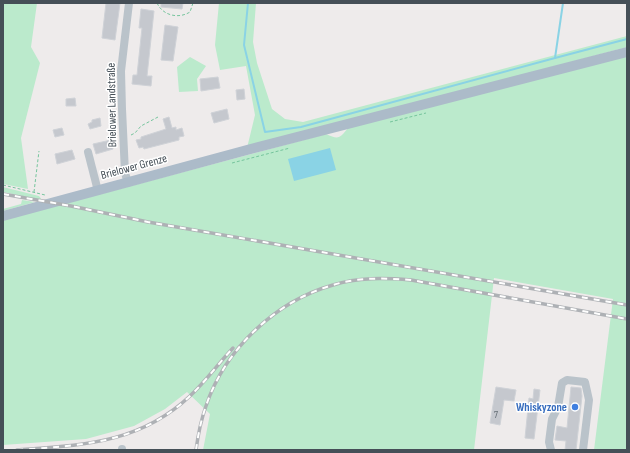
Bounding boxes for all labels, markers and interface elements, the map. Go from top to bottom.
street label: Brielower Landstraße [104,62,120,148]
street label: Brielower Grenze [99,151,169,183]
place label: Whiskyzone [516,400,567,415]
marker: Whiskyzone [570,402,580,412]
house number: 7 [494,409,498,421]

